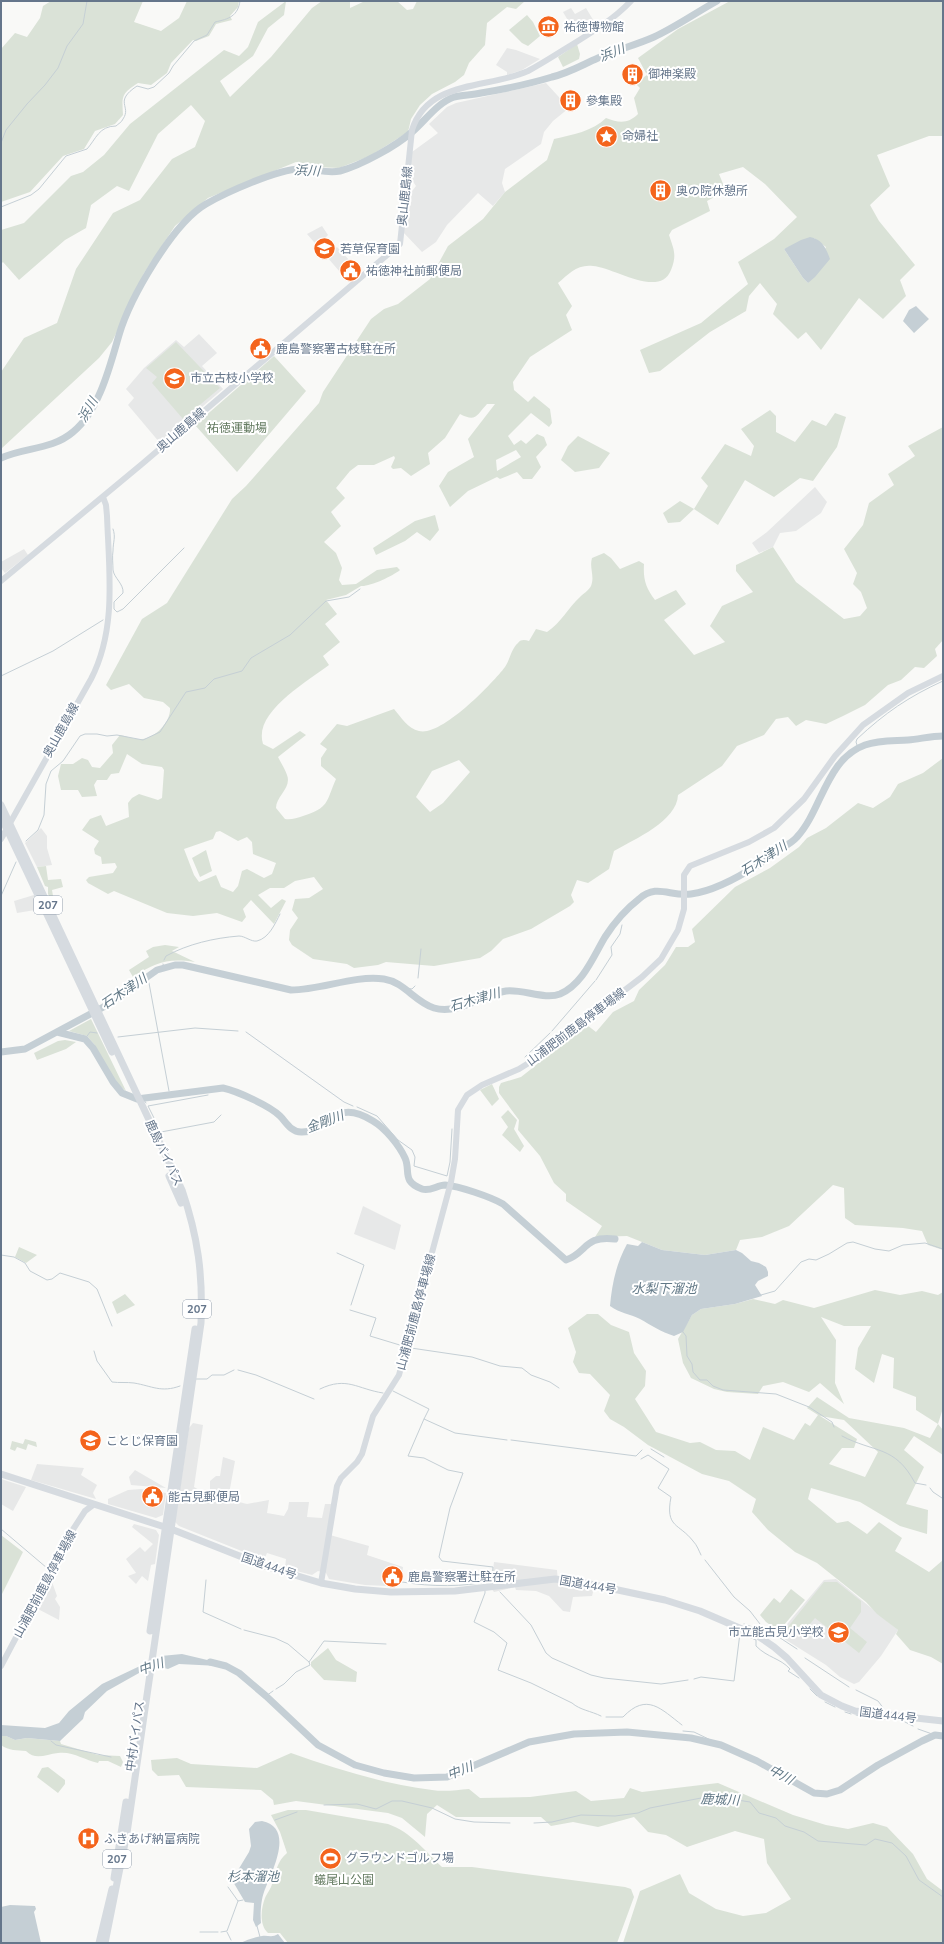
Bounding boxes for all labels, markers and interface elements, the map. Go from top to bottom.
museum icon: 祐徳博物館 [536,14,562,40]
place label: 祐徳博物館 [564,19,624,35]
water label: 浜川 [597,39,629,66]
building icon: 御神楽殿 [620,61,646,87]
place label: 御神楽殿 [648,66,696,82]
building icon: 參集殿 [558,88,584,114]
place label: 參集殿 [586,93,622,109]
place icon: 命婦社 [594,123,620,149]
place label: 命婦社 [622,128,658,144]
water label: 浜川 [294,161,322,181]
street label: 奥山鹿島線 [394,165,416,227]
building icon: 奥の院休憩所 [648,178,674,204]
place label: 奥の院休憩所 [676,183,748,199]
school or university icon: 若草保育園 [312,236,338,262]
place label: 若草保育園 [340,241,400,257]
public building icon: 祐徳神社前郵便局 [337,258,363,284]
place label: 祐徳神社前郵便局 [366,263,462,279]
public building icon: 鹿島警察署古枝駐在所 [247,336,273,362]
place label: 鹿島警察署古枝駐在所 [276,341,396,357]
school or university icon: 市立古枝小学校 [161,365,187,391]
place label: 市立古枝小学校 [190,370,274,386]
water label: 浜川 [74,393,103,426]
street label: 奥山鹿島線 [153,404,209,456]
park label: 祐徳運動場 [207,420,267,436]
street label: 奥山鹿島線 [39,700,83,760]
water label: 石木津川 [737,836,792,881]
road number: 207 [34,896,62,914]
water label: 石木津川 [97,969,152,1014]
water label: 石木津川 [448,984,504,1016]
street label: 山浦肥前鹿島停車場線 [523,984,629,1070]
water label: 金剛川 [304,1106,348,1137]
street label: 鹿島バイパス [142,1117,186,1189]
street label: 山浦肥前鹿島停車場線 [393,1252,439,1372]
water label: 水梨下溜池 [631,1280,698,1298]
road number: 207 [183,1300,211,1318]
school or university icon: ことじ保育園 [77,1428,103,1454]
place label: ことじ保育園 [106,1433,178,1449]
public building icon: 能古見郵便局 [140,1484,166,1510]
place label: 能古見郵便局 [168,1489,240,1505]
street label: 山浦肥前鹿島停車場線 [10,1527,80,1641]
street label: 国道444号 [239,1549,299,1583]
public building icon: 鹿島警察署辻駐在所 [379,1564,405,1590]
place label: 鹿島警察署辻駐在所 [408,1569,516,1585]
street label: 国道444号 [558,1572,618,1598]
school or university icon: 市立能古見小学校 [826,1619,852,1645]
place label: 市立能古見小学校 [728,1624,824,1640]
water label: 中川 [136,1654,168,1680]
street label: 中村バイパス [122,1699,148,1773]
street label: 国道444号 [858,1704,918,1726]
water label: 中川 [445,1757,477,1784]
water label: 中川 [765,1761,798,1790]
water label: 鹿城川 [700,1790,742,1810]
hospital icon: ふきあげ納富病院 [75,1826,101,1852]
place label: ふきあげ納富病院 [104,1831,200,1847]
sports icon: グラウンドゴルフ場 [317,1845,343,1871]
road number: 207 [103,1850,131,1868]
place label: グラウンドゴルフ場 [346,1850,454,1866]
water label: 杉本溜池 [227,1868,281,1886]
park label: 蟻尾山公園 [314,1872,374,1888]

